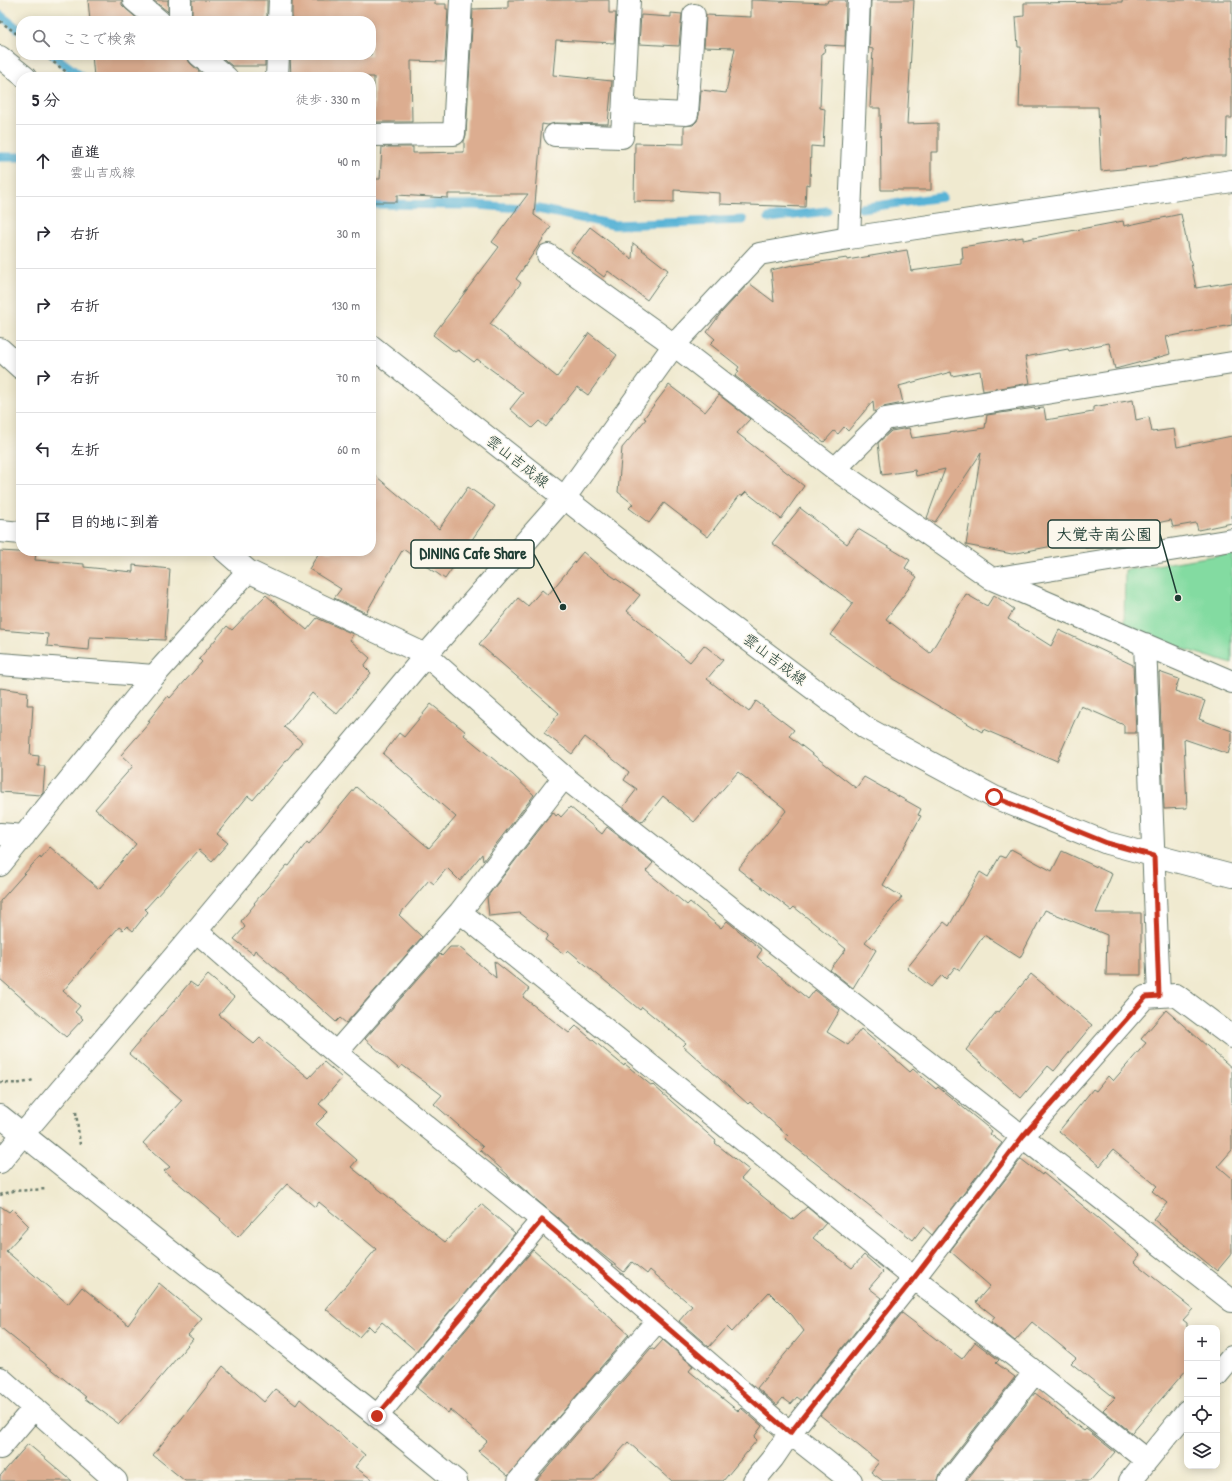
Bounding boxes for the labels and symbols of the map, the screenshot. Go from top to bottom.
street label: 雲山吉成線 [482,430,554,492]
callout: 大覚寺南公園 [1048,520,1160,548]
text: 大覚寺南公園 [1056,523,1152,545]
callout: DINING Cafe Share [411,540,534,568]
text: DINING Cafe Share [419,542,527,564]
street label: 雲山吉成線 [739,628,811,690]
route start [985,788,1003,806]
route end [368,1407,386,1425]

